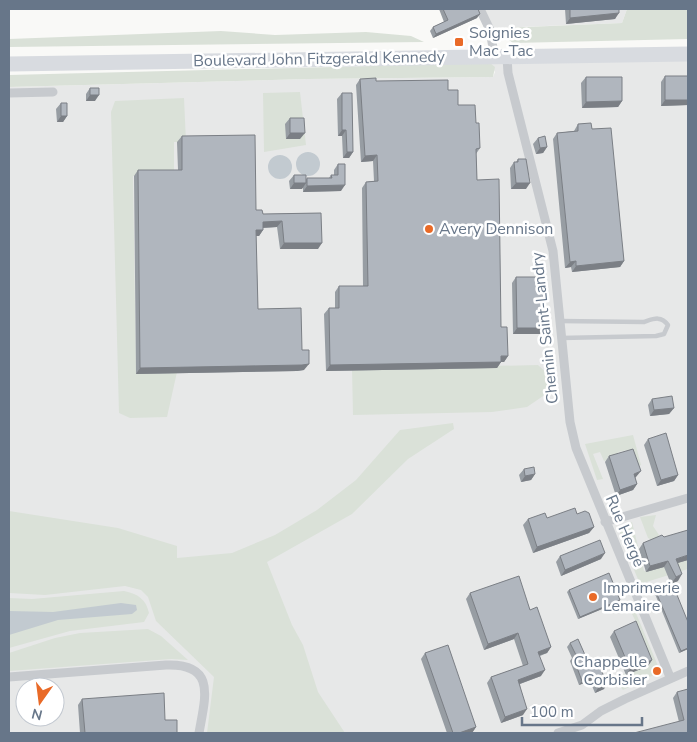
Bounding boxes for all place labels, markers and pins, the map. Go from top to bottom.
place label: Soignies Mac -Tac [469,22,534,62]
marker: Soignies Mac -Tac [453,36,465,48]
place label: Avery Dennison [439,218,553,240]
marker: Avery Dennison [423,223,435,235]
place label: Imprimerie Lemaire [603,577,680,617]
marker: Imprimerie Lemaire [587,591,599,603]
place label: Chappelle Corbisier [574,651,647,691]
marker: Chappelle Corbisier [651,665,663,677]

